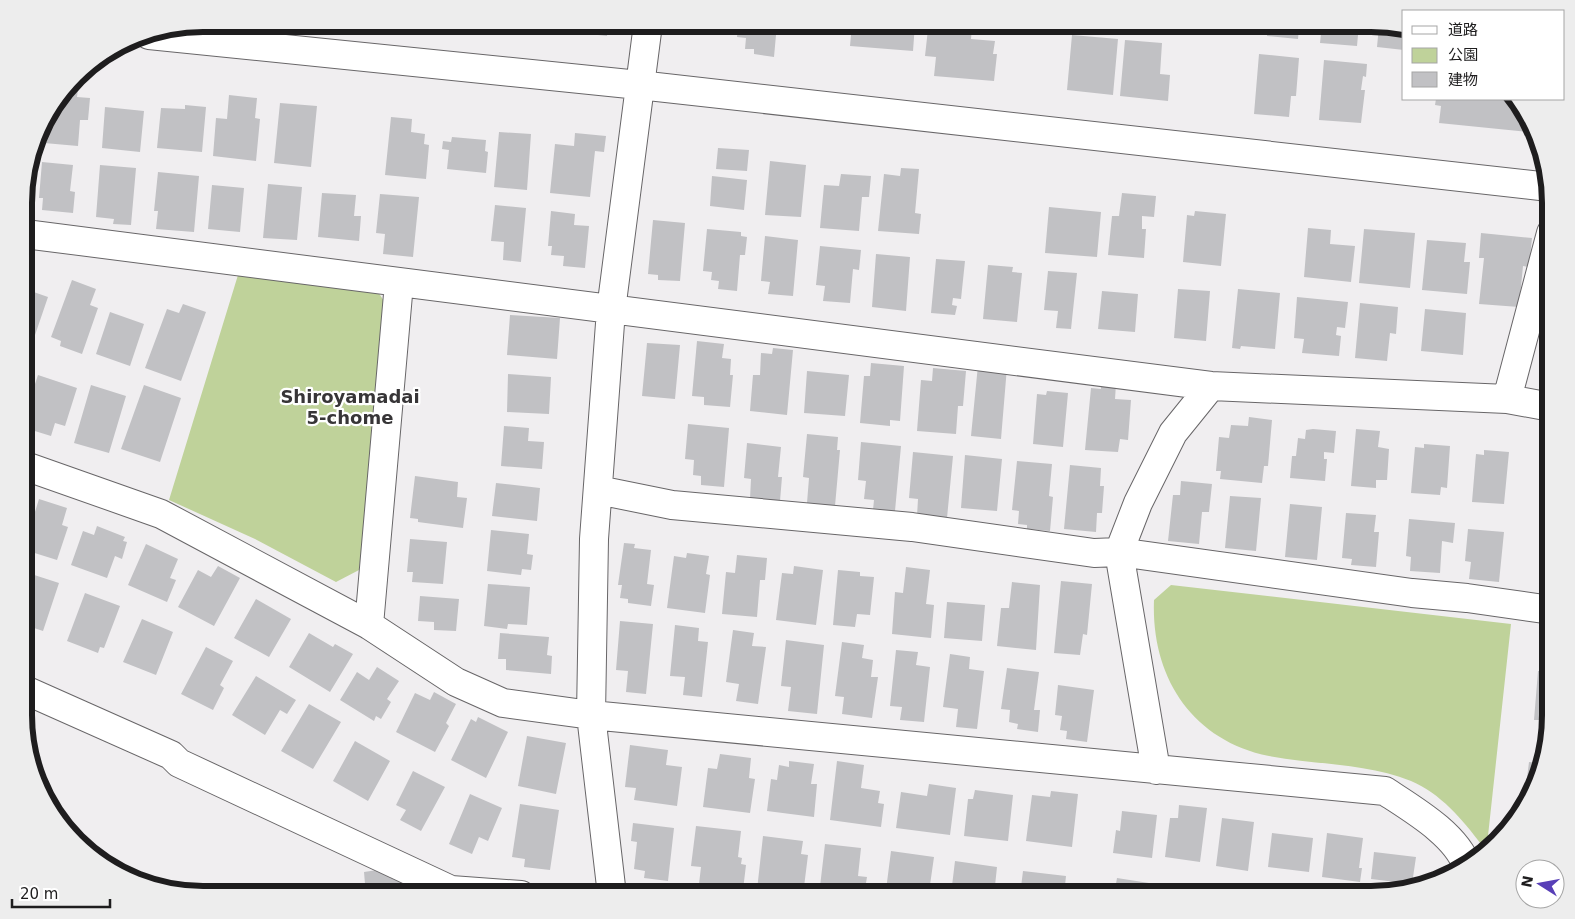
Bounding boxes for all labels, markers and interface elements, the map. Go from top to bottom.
legend [1402,10,1565,100]
text: 道路 [1448,21,1478,39]
text: 公園 [1448,46,1478,64]
text: 建物 [1448,71,1478,89]
district label: Shiroyamadai 5-chome [280,386,420,428]
north arrow [1515,859,1565,909]
text: N [1518,874,1536,889]
scale bar [12,876,110,908]
text: 20 m [20,885,58,903]

